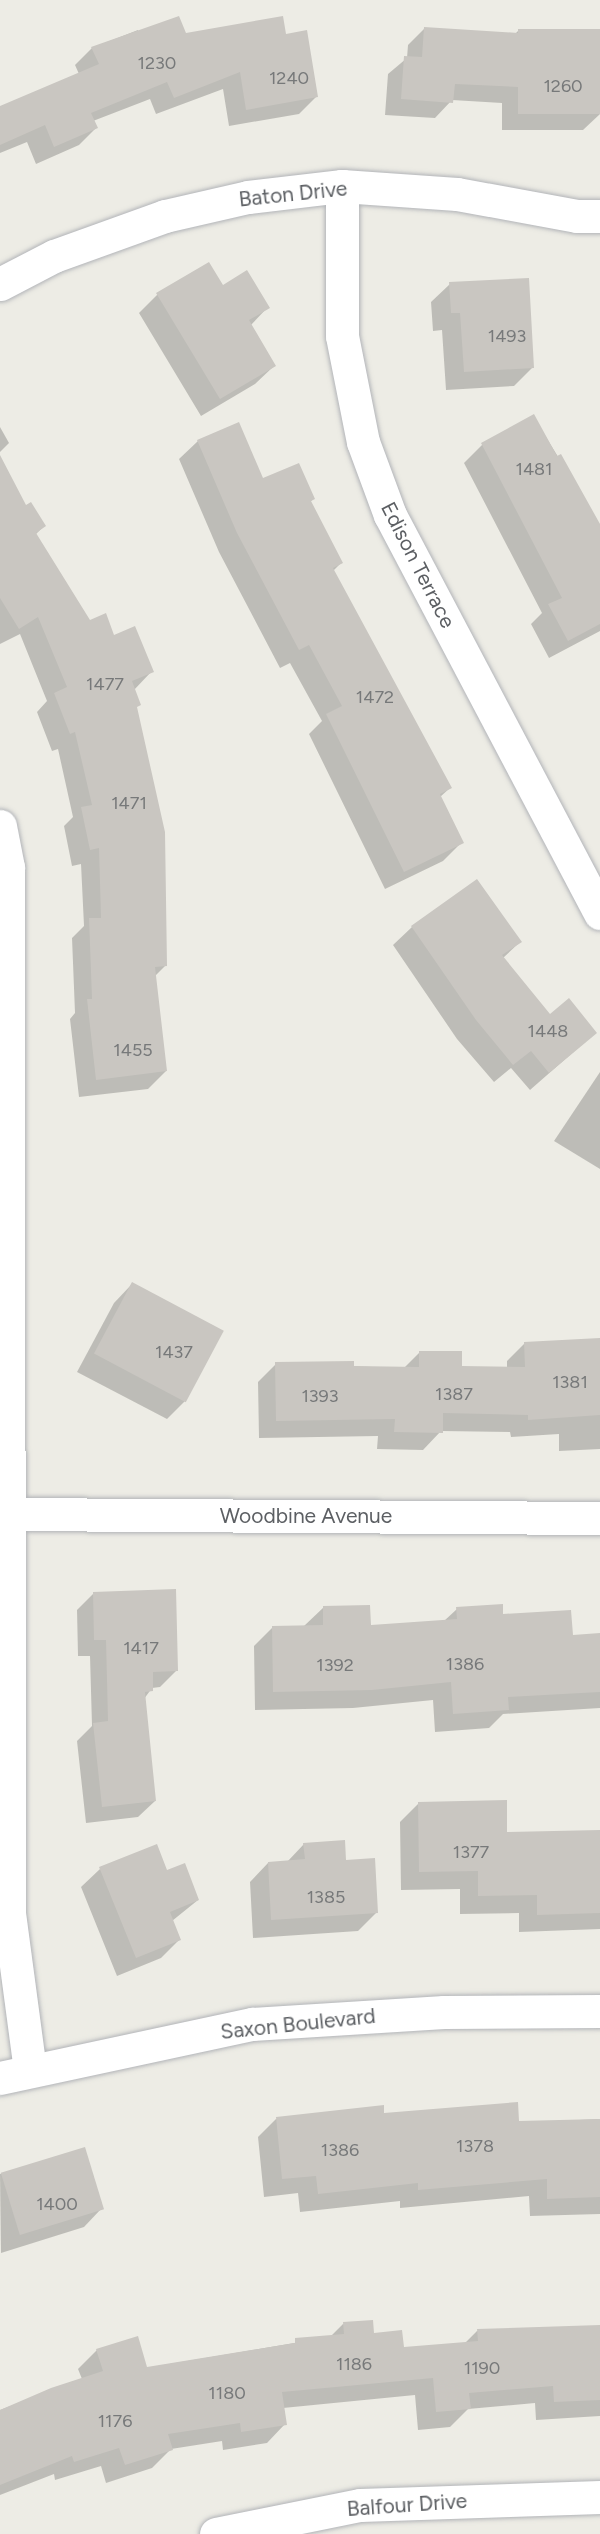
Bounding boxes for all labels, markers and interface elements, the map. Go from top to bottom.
house number: 1230 [138,52,176,74]
house number: 1240 [269,67,309,89]
house number: 1260 [543,75,583,97]
street label: Baton Drive [237,176,349,212]
house number: 1493 [488,325,526,347]
house number: 1481 [515,458,553,480]
street label: Edison Terrace [375,498,461,632]
house number: 1477 [86,673,124,695]
house number: 1472 [356,686,394,708]
house number: 1471 [111,792,147,814]
house number: 1448 [528,1020,568,1042]
house number: 1455 [113,1039,153,1061]
house number: 1437 [155,1341,193,1363]
house number: 1381 [552,1371,588,1393]
house number: 1387 [435,1383,473,1405]
house number: 1393 [301,1385,339,1407]
street label: Woodbine Avenue [220,1503,392,1529]
house number: 1417 [123,1637,159,1659]
house number: 1386 [446,1653,484,1675]
house number: 1392 [316,1654,354,1676]
house number: 1377 [453,1841,489,1863]
house number: 1385 [307,1886,345,1908]
street label: Saxon Boulevard [219,2003,377,2045]
house number: 1378 [456,2135,494,2157]
house number: 1386 [321,2139,359,2161]
house number: 1400 [36,2193,78,2215]
house number: 1186 [336,2353,372,2375]
house number: 1190 [464,2357,500,2379]
house number: 1180 [208,2382,246,2404]
house number: 1176 [98,2410,132,2432]
street label: Balfour Drive [346,2488,468,2522]

